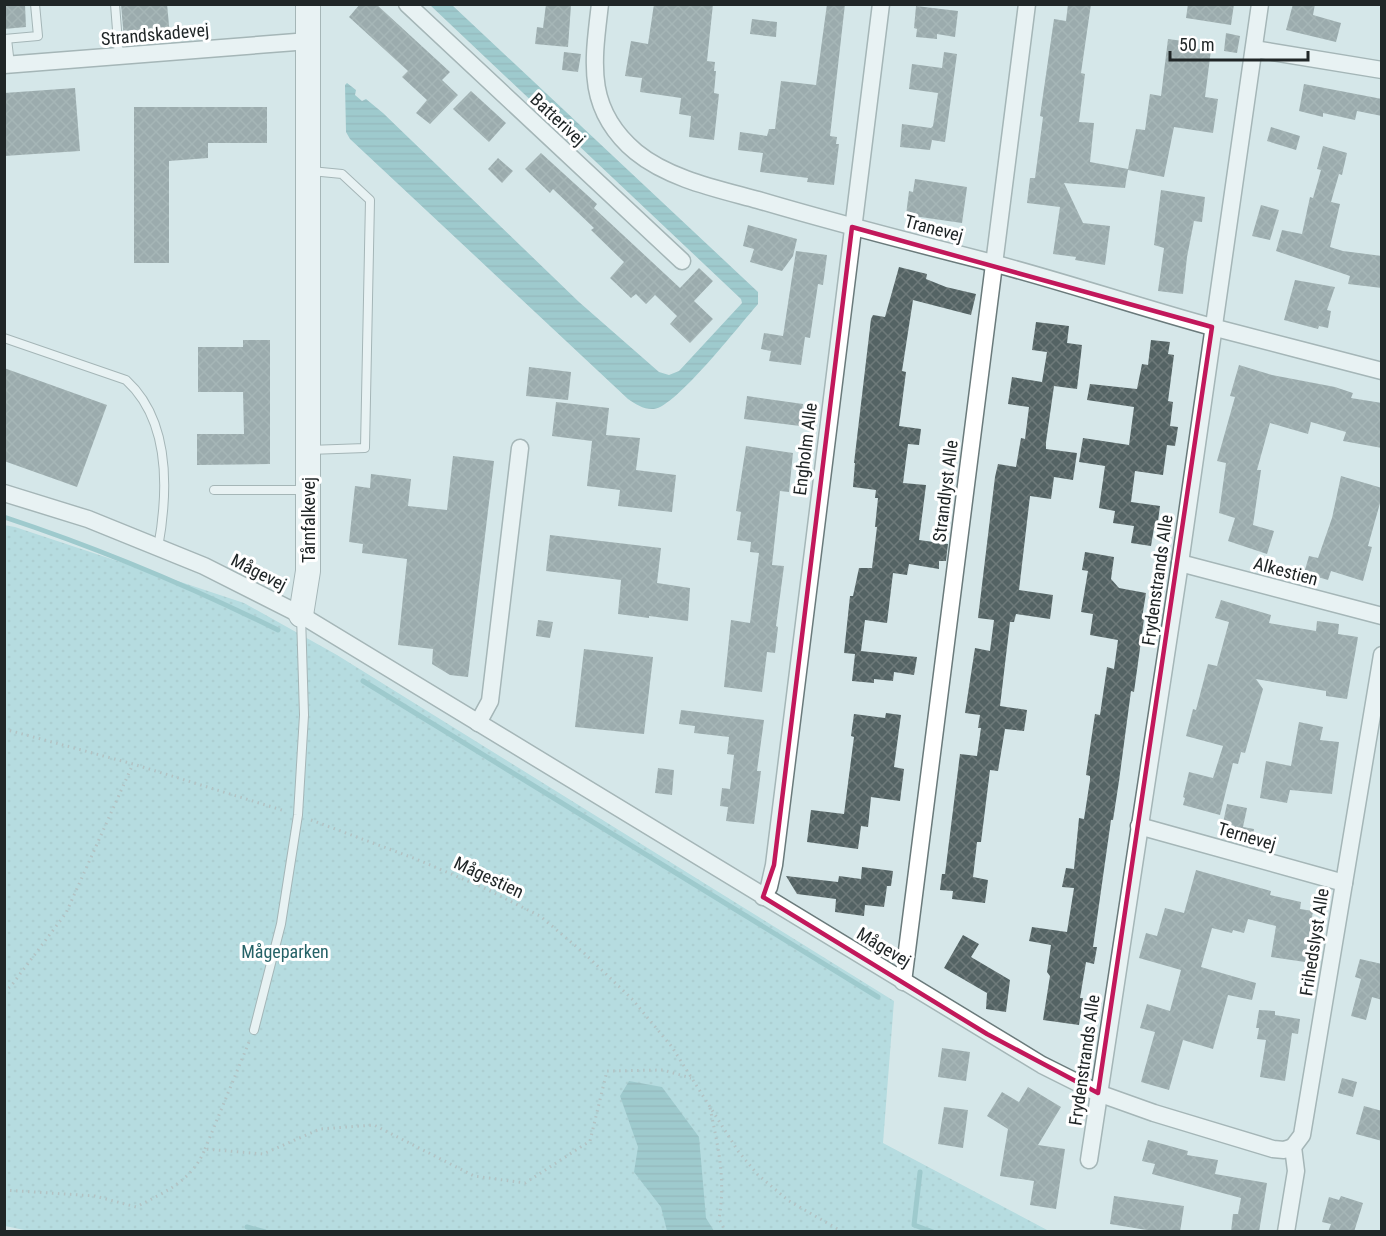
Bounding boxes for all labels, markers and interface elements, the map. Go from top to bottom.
street label: Strandskadevej [100,19,210,49]
scale bar [1170,24,1308,62]
text: 50 m [1179,34,1214,55]
street label: Batterivej [526,88,590,150]
street label: Tranevej [903,210,965,246]
street label: Engholm Alle [789,401,821,497]
street label: Strandlyst Alle [928,439,962,543]
street label: Tårnfalkevej [298,477,319,563]
street label: Frydenstrands Alle [1137,513,1177,647]
street label: Mågevej [228,549,290,595]
street label: Alkestien [1252,552,1320,590]
street label: Ternevej [1215,818,1279,854]
street label: Mågestien [451,852,527,902]
street label: Frihedslyst Alle [1295,887,1333,997]
street label: Mågevej [853,923,915,971]
park label: Mågeparken [241,941,329,962]
street label: Frydenstrands Alle [1064,993,1104,1127]

